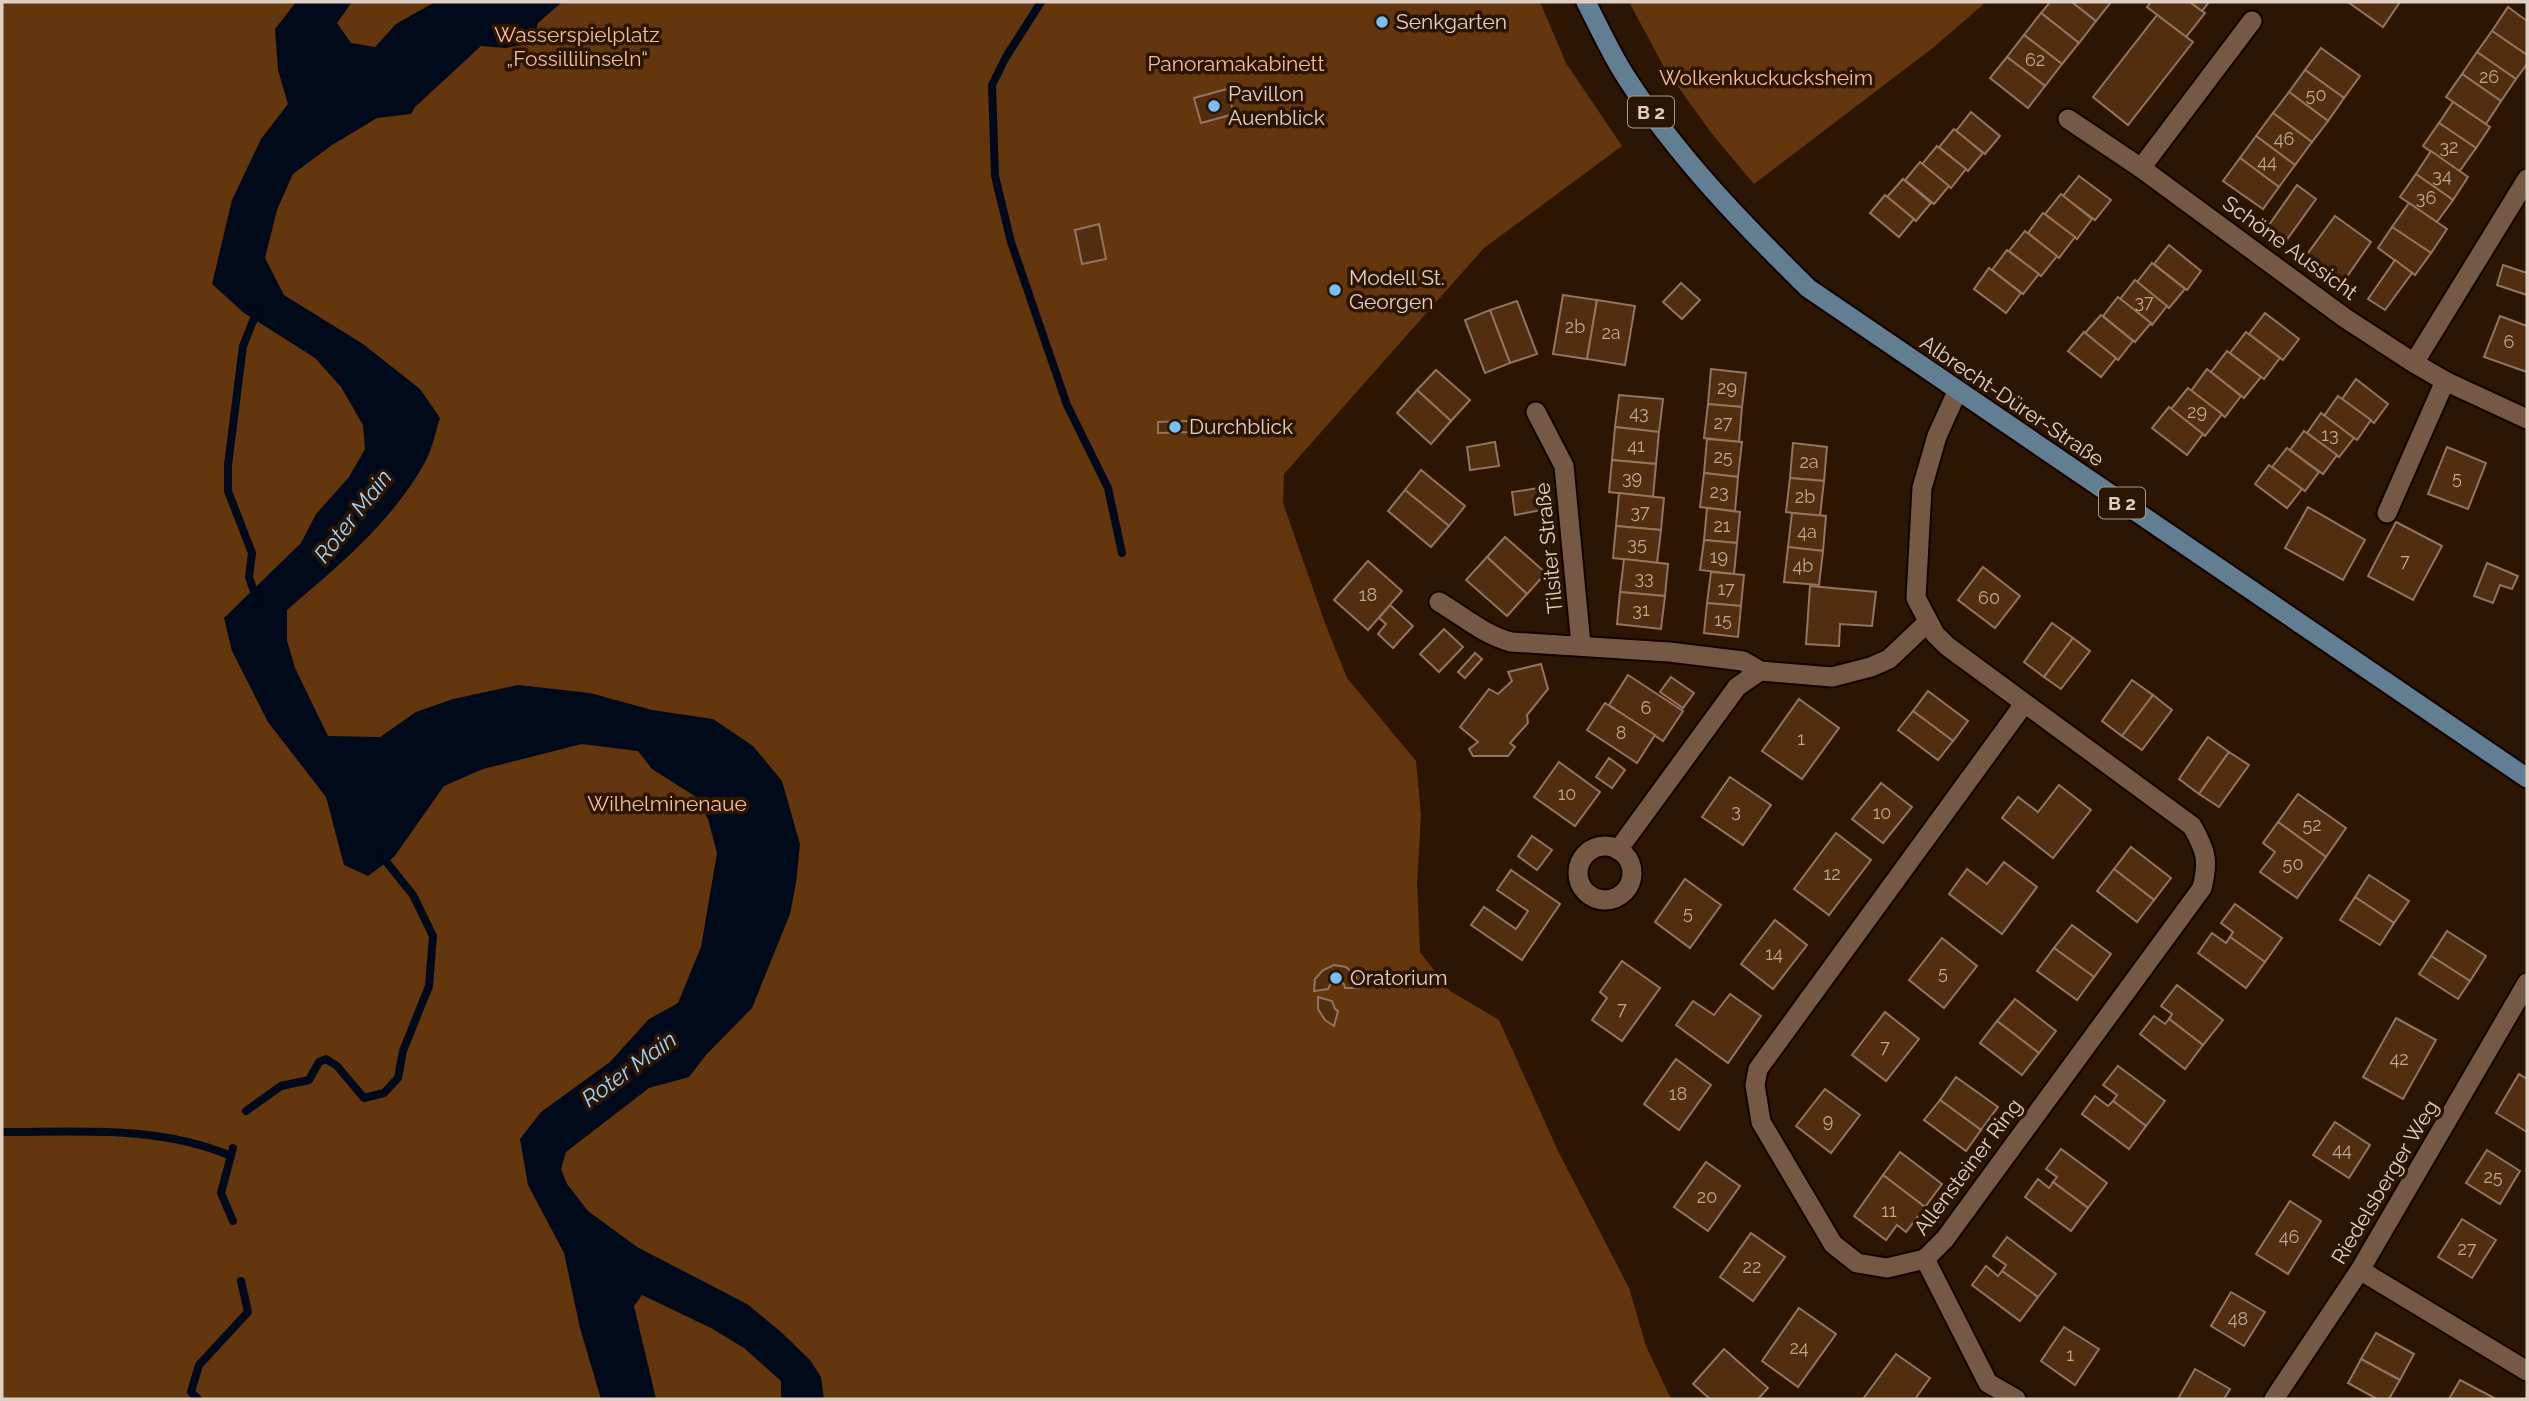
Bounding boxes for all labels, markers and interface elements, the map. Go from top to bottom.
place label: Senkgarten [1396,9,1507,34]
marker: Senkgarten [1374,14,1390,30]
park label: Wasserspielplatz „Fossillilinseln“ [494,22,660,71]
house number: 62 [2025,49,2045,70]
park label: Panoramakabinett [1147,51,1325,76]
park label: Wolkenkuckucksheim [1659,65,1873,90]
house number: 26 [2479,66,2499,87]
place label: Pavillon Auenblick [1228,81,1325,130]
house number: 50 [2306,84,2326,105]
road number: B 2 [1628,96,1674,128]
marker: Pavillon Auenblick [1206,98,1222,114]
house number: 46 [2274,128,2294,149]
house number: 32 [2440,136,2459,157]
house number: 44 [2257,151,2277,172]
house number: 34 [2432,165,2452,186]
house number: 36 [2416,187,2436,208]
street label: Schöne Aussicht [2218,190,2362,305]
place label: Modell St. Georgen [1349,265,1445,314]
marker: Modell St. Georgen [1327,282,1343,298]
house number: 37 [2134,291,2154,312]
house number: 2b [1565,316,1585,337]
house number: 2a [1601,322,1621,343]
street label: Albrecht-Dürer-Straße [1916,330,2109,471]
house number: 6 [2504,331,2515,352]
house number: 29 [1717,377,1737,398]
house number: 29 [2187,401,2207,422]
house number: 43 [1629,402,1649,423]
house number: 27 [1713,412,1733,433]
place label: Durchblick [1189,414,1293,439]
marker: Durchblick [1167,419,1183,435]
house number: 13 [2321,424,2339,445]
house number: 41 [1627,435,1645,456]
house number: 25 [1713,446,1733,467]
house number: 2a [1799,451,1819,472]
water label: Roter Main [308,464,397,567]
house number: 39 [1622,467,1642,488]
house number: 5 [2452,467,2462,488]
street label: Tilsiter Straße [1529,481,1568,615]
house number: 23 [1710,481,1729,502]
house number: 2b [1795,486,1815,507]
road number: B 2 [2099,488,2145,518]
house number: 37 [1630,501,1650,522]
house number: 21 [1713,515,1731,536]
house number: 4a [1797,521,1817,542]
house number: 35 [1627,533,1647,554]
house number: 19 [1710,546,1728,567]
house number: 7 [2400,550,2410,571]
house number: 4b [1793,555,1813,576]
house number: 33 [1634,567,1654,588]
house number: 17 [1717,578,1735,599]
house number: 18 [1359,584,1377,605]
house number: 60 [1978,587,2000,608]
house number: 31 [1632,599,1650,620]
house number: 15 [1714,609,1732,630]
house number: 6 [1641,697,1652,718]
house number: 8 [1616,722,1626,743]
house number: 1 [1797,728,1805,749]
house number: 10 [1558,783,1576,804]
park label: Wilhelminenaue [587,791,747,816]
house number: 3 [1731,800,1741,821]
house number: 10 [1873,802,1891,823]
house number: 52 [2302,814,2322,835]
house number: 50 [2283,853,2303,874]
house number: 12 [1823,863,1841,884]
house number: 5 [1683,902,1693,923]
house number: 14 [1765,943,1783,964]
house number: 5 [1938,962,1948,983]
place label: Oratorium [1350,965,1447,990]
marker: Oratorium [1328,970,1344,986]
house number: 7 [1617,998,1627,1019]
water label: Roter Main [576,1025,681,1112]
house number: 7 [1880,1036,1890,1057]
house number: 42 [2389,1048,2409,1069]
house number: 18 [1669,1083,1687,1104]
street label: Allensteiner Ring [1908,1094,2027,1240]
street label: Riedelsberger Weg [2326,1095,2443,1268]
house number: 9 [1823,1110,1833,1131]
house number: 44 [2332,1139,2352,1160]
house number: 25 [2483,1166,2503,1187]
house number: 20 [1697,1186,1717,1207]
house number: 11 [1881,1200,1897,1221]
house number: 46 [2279,1226,2299,1247]
house number: 27 [2457,1238,2477,1259]
house number: 22 [1743,1256,1761,1277]
house number: 48 [2228,1308,2248,1329]
house number: 24 [1789,1337,1809,1358]
house number: 1 [2066,1344,2074,1365]

